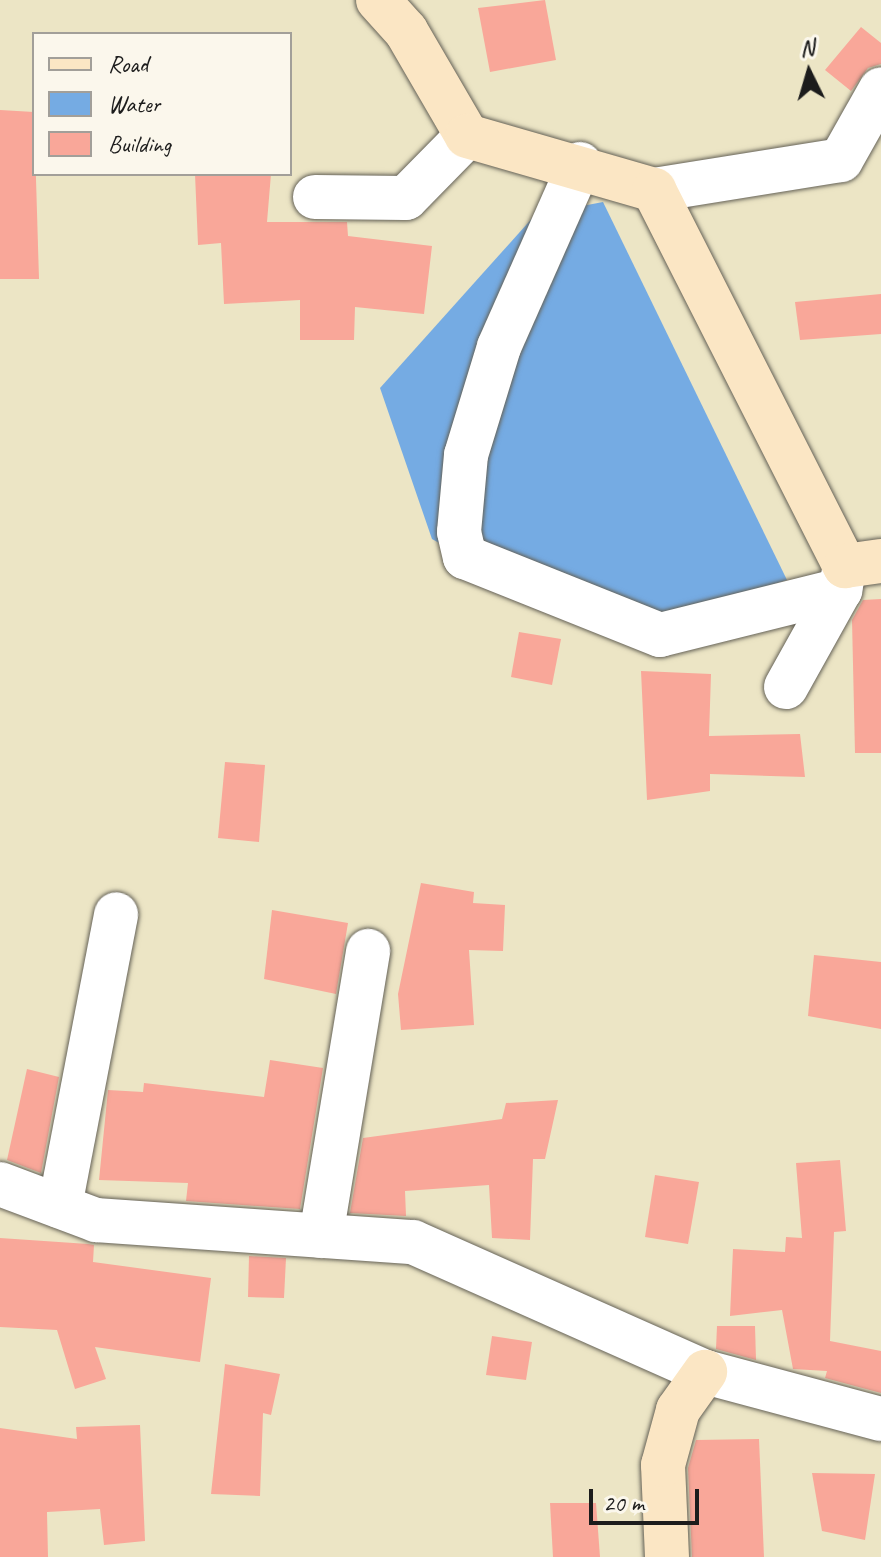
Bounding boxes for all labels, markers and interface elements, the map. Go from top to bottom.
legend [32,32,292,176]
north arrow [769,32,849,112]
text: N [799,34,815,63]
text: Road [108,49,148,79]
text: Water [108,89,160,119]
text: Building [108,129,171,159]
scale bar [593,1473,703,1523]
text: 20 m [603,1488,644,1518]

